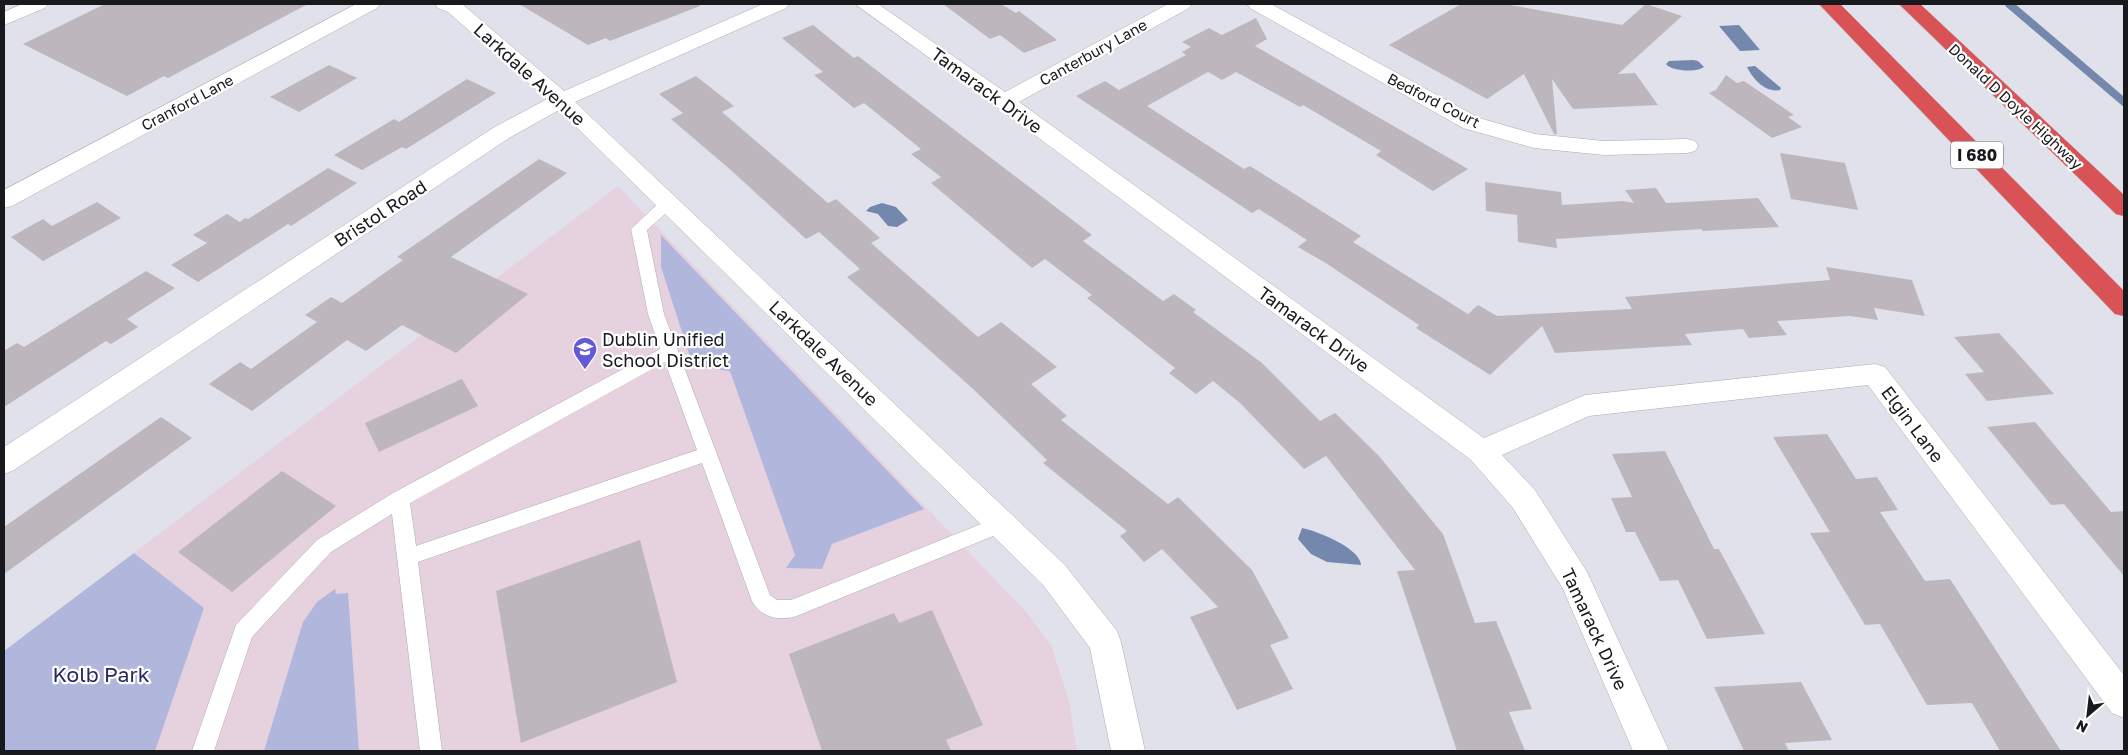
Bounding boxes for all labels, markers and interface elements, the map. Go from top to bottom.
street label: Canterbury Lane [1036,15,1150,89]
street label: Larkdale Avenue [470,18,590,130]
street label: Donald D Doyle Highway [1946,39,2087,173]
street label: Tamarack Drive [927,42,1047,138]
street label: Bedford Court [1385,69,1483,131]
street label: Cranford Lane [138,70,236,134]
road number: I 680 [1951,142,2003,168]
street label: Bristol Road [330,175,430,251]
street label: Tamarack Drive [1254,281,1374,377]
street label: Larkdale Avenue [765,296,883,410]
place label: Dublin Unified School District [602,328,729,371]
school or university icon: Dublin Unified School District [572,336,598,370]
street label: Elgin Lane [1877,381,1949,467]
street label: Tamarack Drive [1557,565,1633,693]
park label: Kolb Park [52,661,150,687]
north arrow [2063,690,2113,740]
text: N [2073,717,2090,737]

